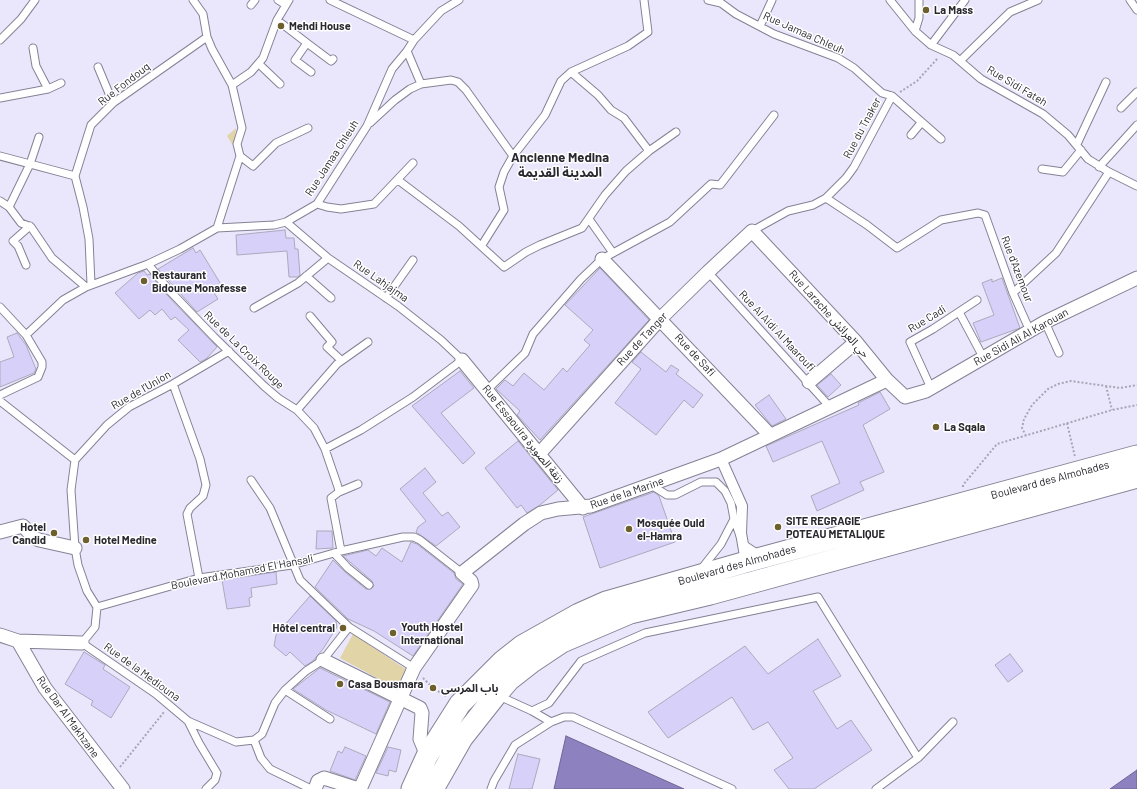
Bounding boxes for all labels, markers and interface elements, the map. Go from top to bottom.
place label: La Mass [934,3,973,17]
marker: La Mass [921,5,931,15]
street label: Rue Jamaa Chleuh [761,9,847,57]
place label: Mehdi House [289,19,351,33]
marker: Mehdi House [276,21,286,31]
street label: Rue Fondouq [95,60,153,108]
street label: Rue Sidi Fateh [984,63,1050,109]
street label: Rue du Tnaker [840,95,884,161]
street label: Rue Jamaa Chleuh [302,117,362,199]
district label: Ancienne Medina المدينة القديمة [511,150,609,181]
street label: Rue d'Azemour [998,234,1036,304]
street label: Rue Lahjajma [351,257,411,305]
street label: Rue Larache حي العرائش [786,267,872,361]
place label: Restaurant Bidoune Monafesse [152,268,247,294]
marker: Restaurant Bidoune Monafesse [139,276,149,286]
street label: Rue Al Aidi Al Maaroufi [736,288,818,374]
street label: Rue Cadi [906,303,948,335]
street label: Rue Sidi Ali Al Karouan [971,305,1071,369]
street label: Rue de La Croix Rouge [201,308,287,392]
street label: Rue de Tanger [614,310,670,368]
street label: Rue de Safi [672,331,718,379]
street label: Rue de l'Union [109,368,173,412]
street label: Rue Essaouira زنقة الصويرة [479,382,567,486]
place label: La Sqala [944,420,985,434]
marker: La Sqala [931,422,941,432]
street label: Boulevard des Almohades [989,458,1111,502]
street label: Rue de la Marine [588,474,666,512]
place label: SITE REGRAGIE POTEAU METALIQUE [786,514,885,540]
place label: Mosquée Ould el-Hamra [637,516,705,542]
place label: Hotel Candid [12,520,46,546]
marker: SITE REGRAGIE POTEAU METALIQUE [773,522,783,532]
marker: Mosquée Ould el-Hamra [624,524,634,534]
marker: Hotel Candid [49,528,59,538]
place label: Hotel Medine [94,533,157,547]
marker: Hotel Medine [81,535,91,545]
street label: Boulevard des Almohades [677,542,797,588]
street label: Boulevard Mohamed El Hansali [170,552,314,592]
place label: Youth Hostel International [401,620,464,646]
place label: Hôtel central [273,621,335,635]
marker: Hôtel central [338,623,348,633]
marker: Youth Hostel International [388,628,398,638]
street label: Rue de la Mediouna [101,640,183,704]
street label: Rue Dar Al Makhzane [34,674,102,760]
place label: Casa Bousmara [348,677,423,691]
marker: Casa Bousmara [335,679,345,689]
place label: باب المرسى [441,681,498,695]
marker: باب المرسى [428,683,438,693]

